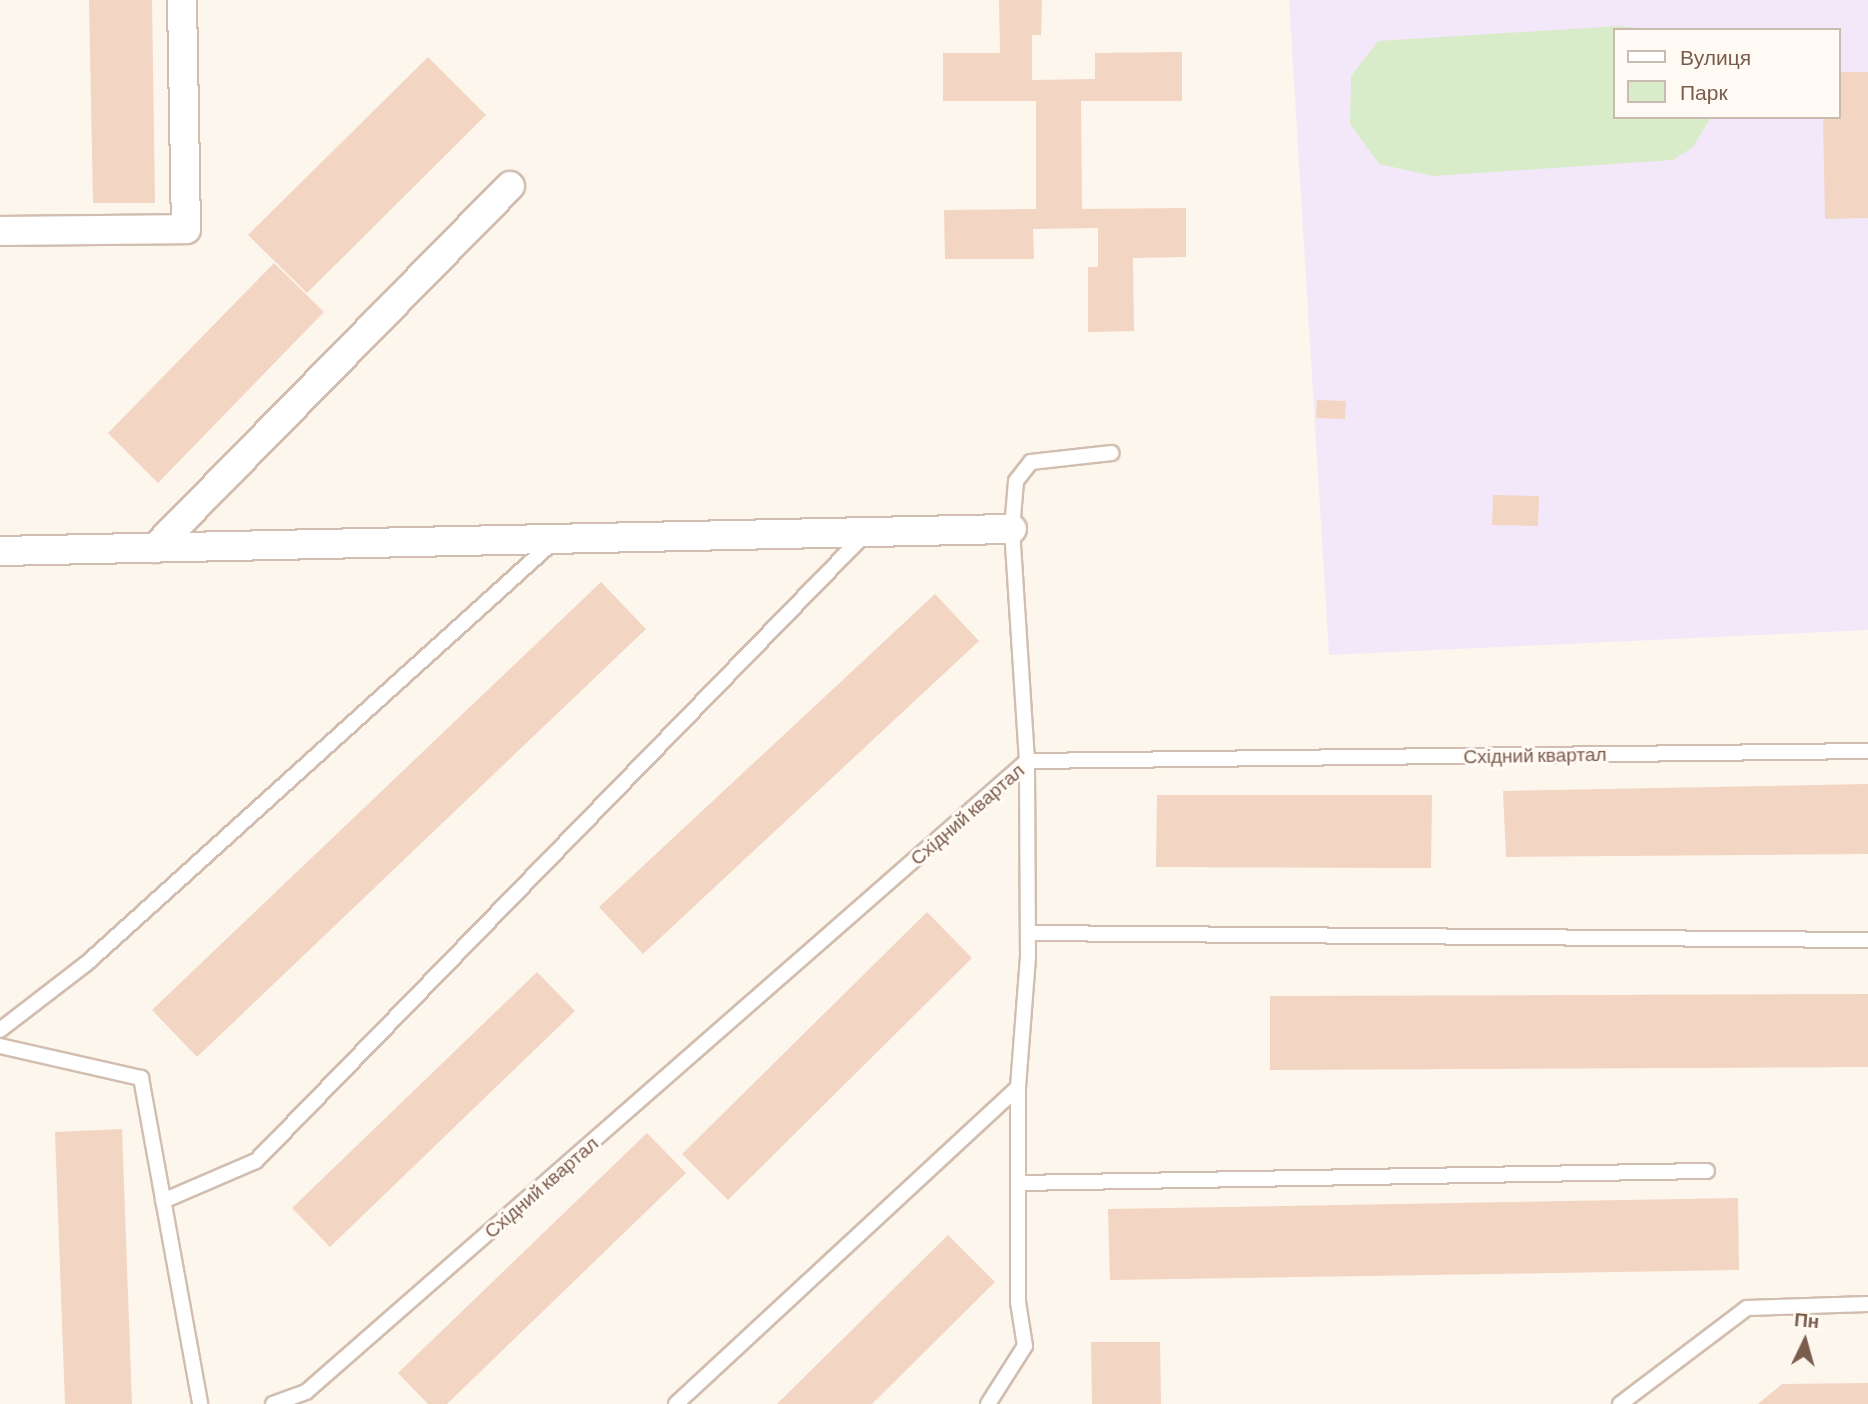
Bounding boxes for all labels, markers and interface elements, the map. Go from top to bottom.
legend [1612,28,1840,119]
text: Вулиця [1680,44,1751,69]
text: Парк [1680,79,1728,104]
street label: Східний квартал [1463,742,1607,768]
street label: Східний квартал [906,758,1028,870]
street label: Східний квартал [480,1131,602,1243]
north arrow [1770,1306,1840,1376]
text: Пн [1793,1307,1820,1332]

